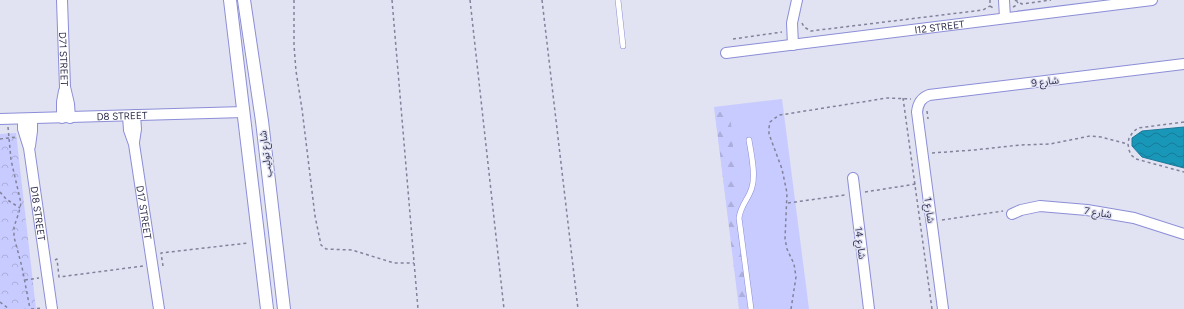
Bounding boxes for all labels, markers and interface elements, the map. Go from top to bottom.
street label: I12 STREET [914,17,966,37]
street label: D71 STREET [56,32,71,87]
street label: شارع 9 [1031,73,1060,91]
street label: D8 STREET [96,109,148,123]
street label: شارع توليب [256,130,276,178]
street label: D18 STREET [28,185,48,242]
street label: D17 STREET [133,185,154,241]
street label: شارع 1 [920,196,938,224]
street label: شارع 7 [1083,204,1113,222]
street label: شارع 14 [851,226,869,260]

